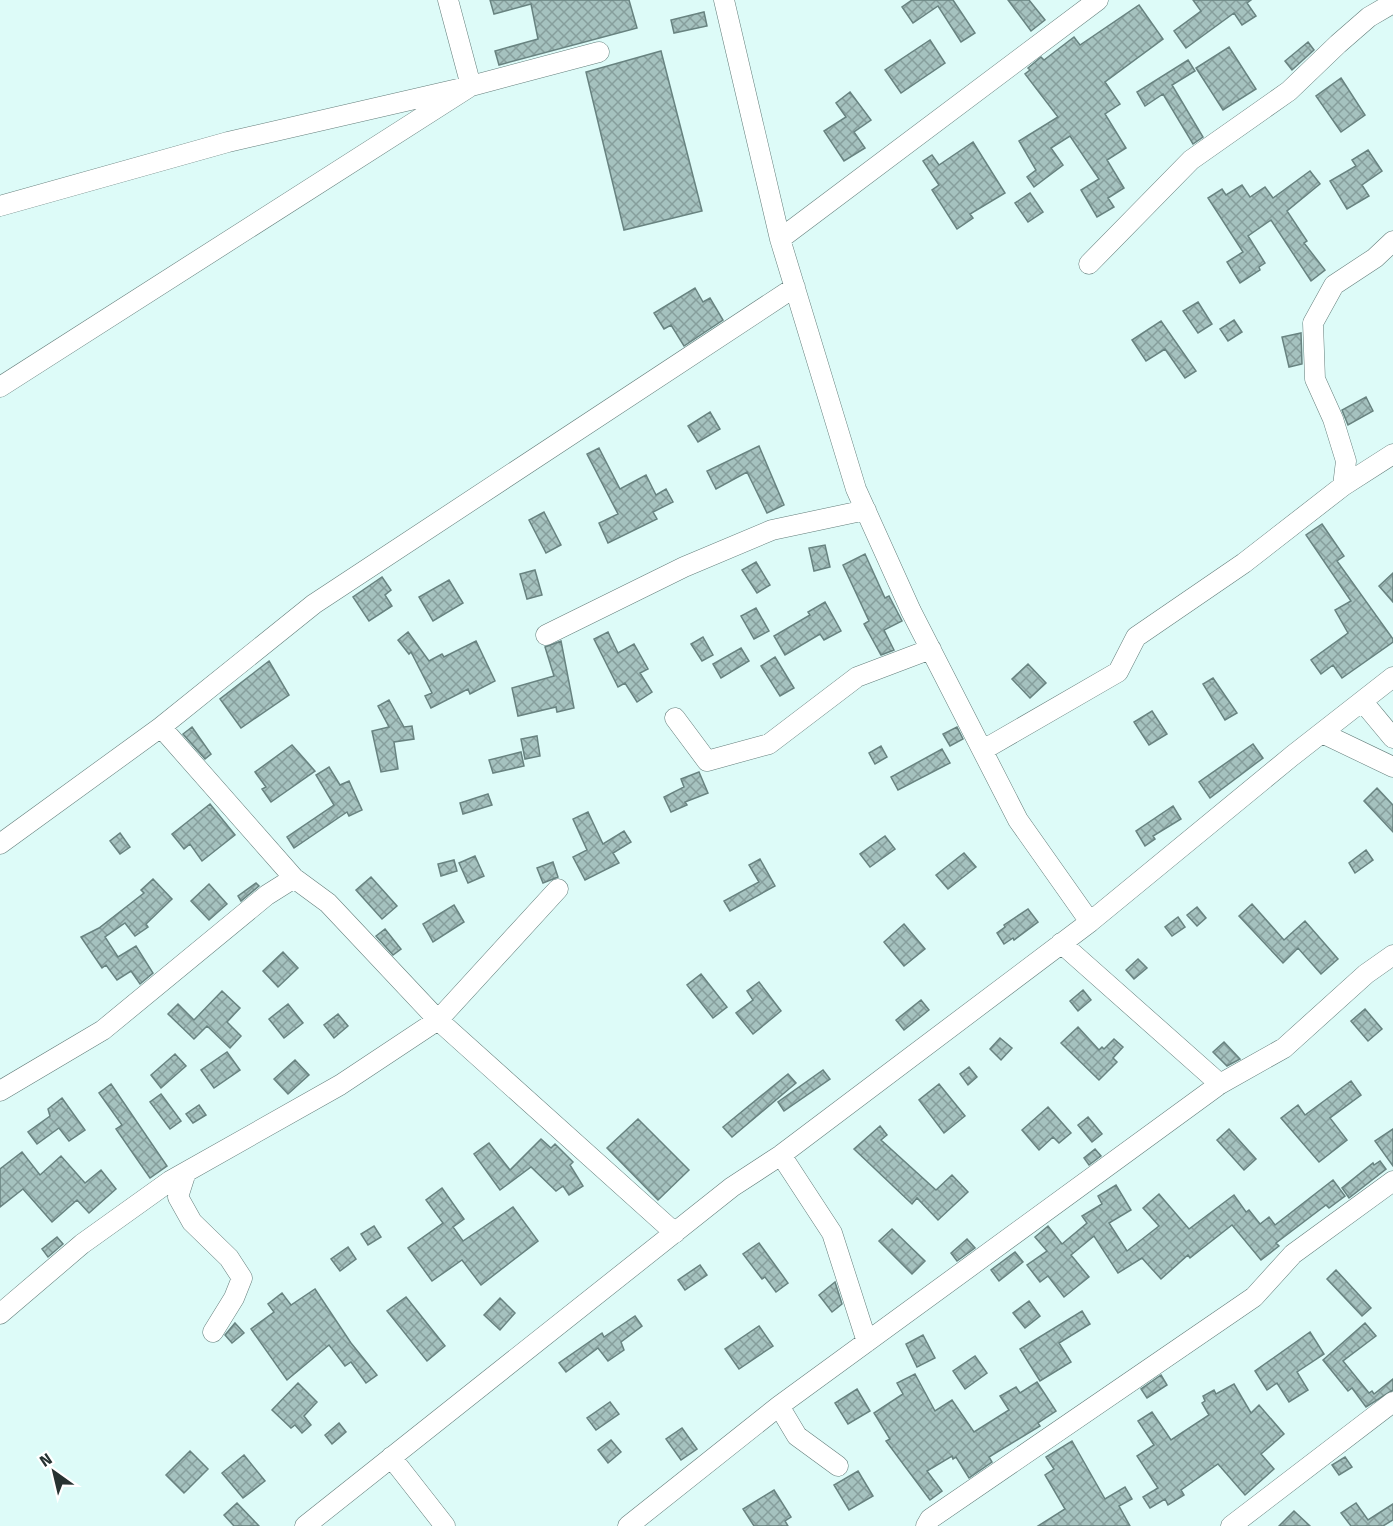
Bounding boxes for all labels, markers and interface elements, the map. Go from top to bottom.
north arrow [24,1442,84,1502]
text: N [36,1449,56,1471]

